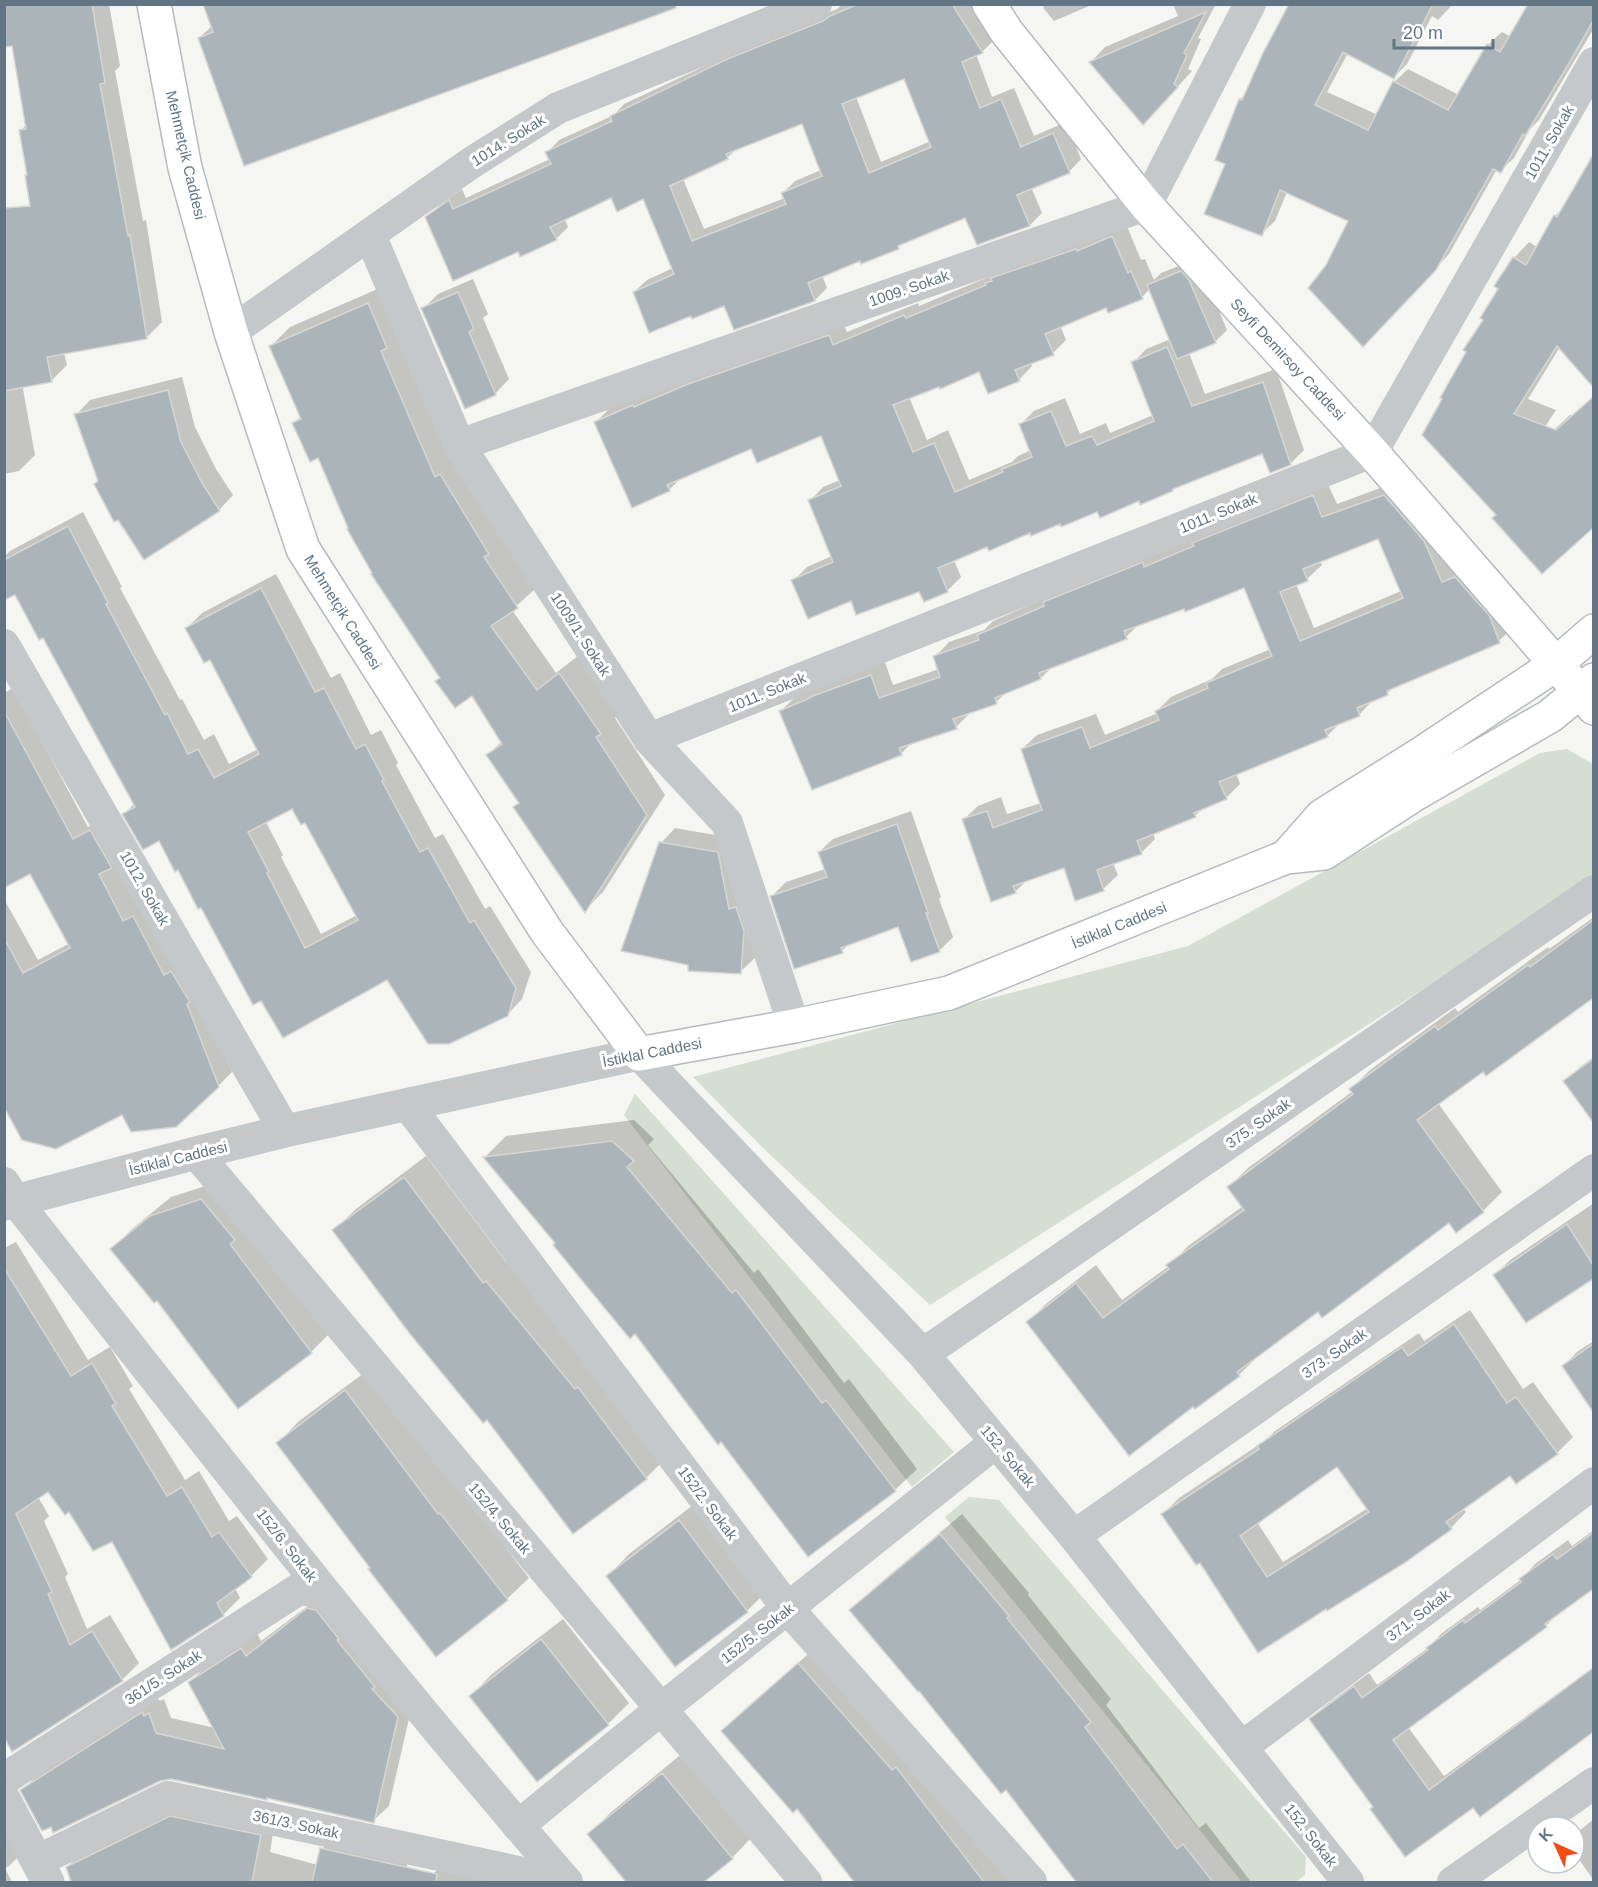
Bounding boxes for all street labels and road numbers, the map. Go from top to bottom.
street label: Mehmetçik Caddesi [163,89,209,221]
street label: 1011. Sokak [1521,102,1577,182]
street label: 1014. Sokak [468,110,548,169]
street label: 1009. Sokak [867,266,952,310]
street label: Seyfi Demirsoy Caddesi [1227,295,1349,423]
street label: 1011. Sokak [1177,490,1260,536]
street label: Mehmetçik Caddesi [301,552,385,672]
street label: 1009/1. Sokak [548,589,615,679]
street label: 1011. Sokak [726,669,809,715]
street label: 1012. Sokak [117,848,173,929]
street label: İstiklal Caddesi [1069,898,1169,952]
street label: İstiklal Caddesi [601,1034,703,1070]
street label: 375. Sokak [1222,1094,1294,1151]
street label: İstiklal Caddesi [127,1138,229,1178]
street label: 373. Sokak [1298,1324,1370,1381]
street label: 152. Sokak [977,1422,1039,1491]
street label: 152/2. Sokak [675,1463,741,1543]
street label: 152/4. Sokak [465,1479,535,1557]
street label: 152/6. Sokak [253,1505,321,1585]
street label: 371. Sokak [1383,1585,1453,1644]
street label: 152/5. Sokak [717,1599,797,1667]
street label: 361/5. Sokak [122,1646,205,1708]
street label: 152. Sokak [1281,1800,1341,1870]
street label: 361/3. Sokak [251,1807,341,1842]

